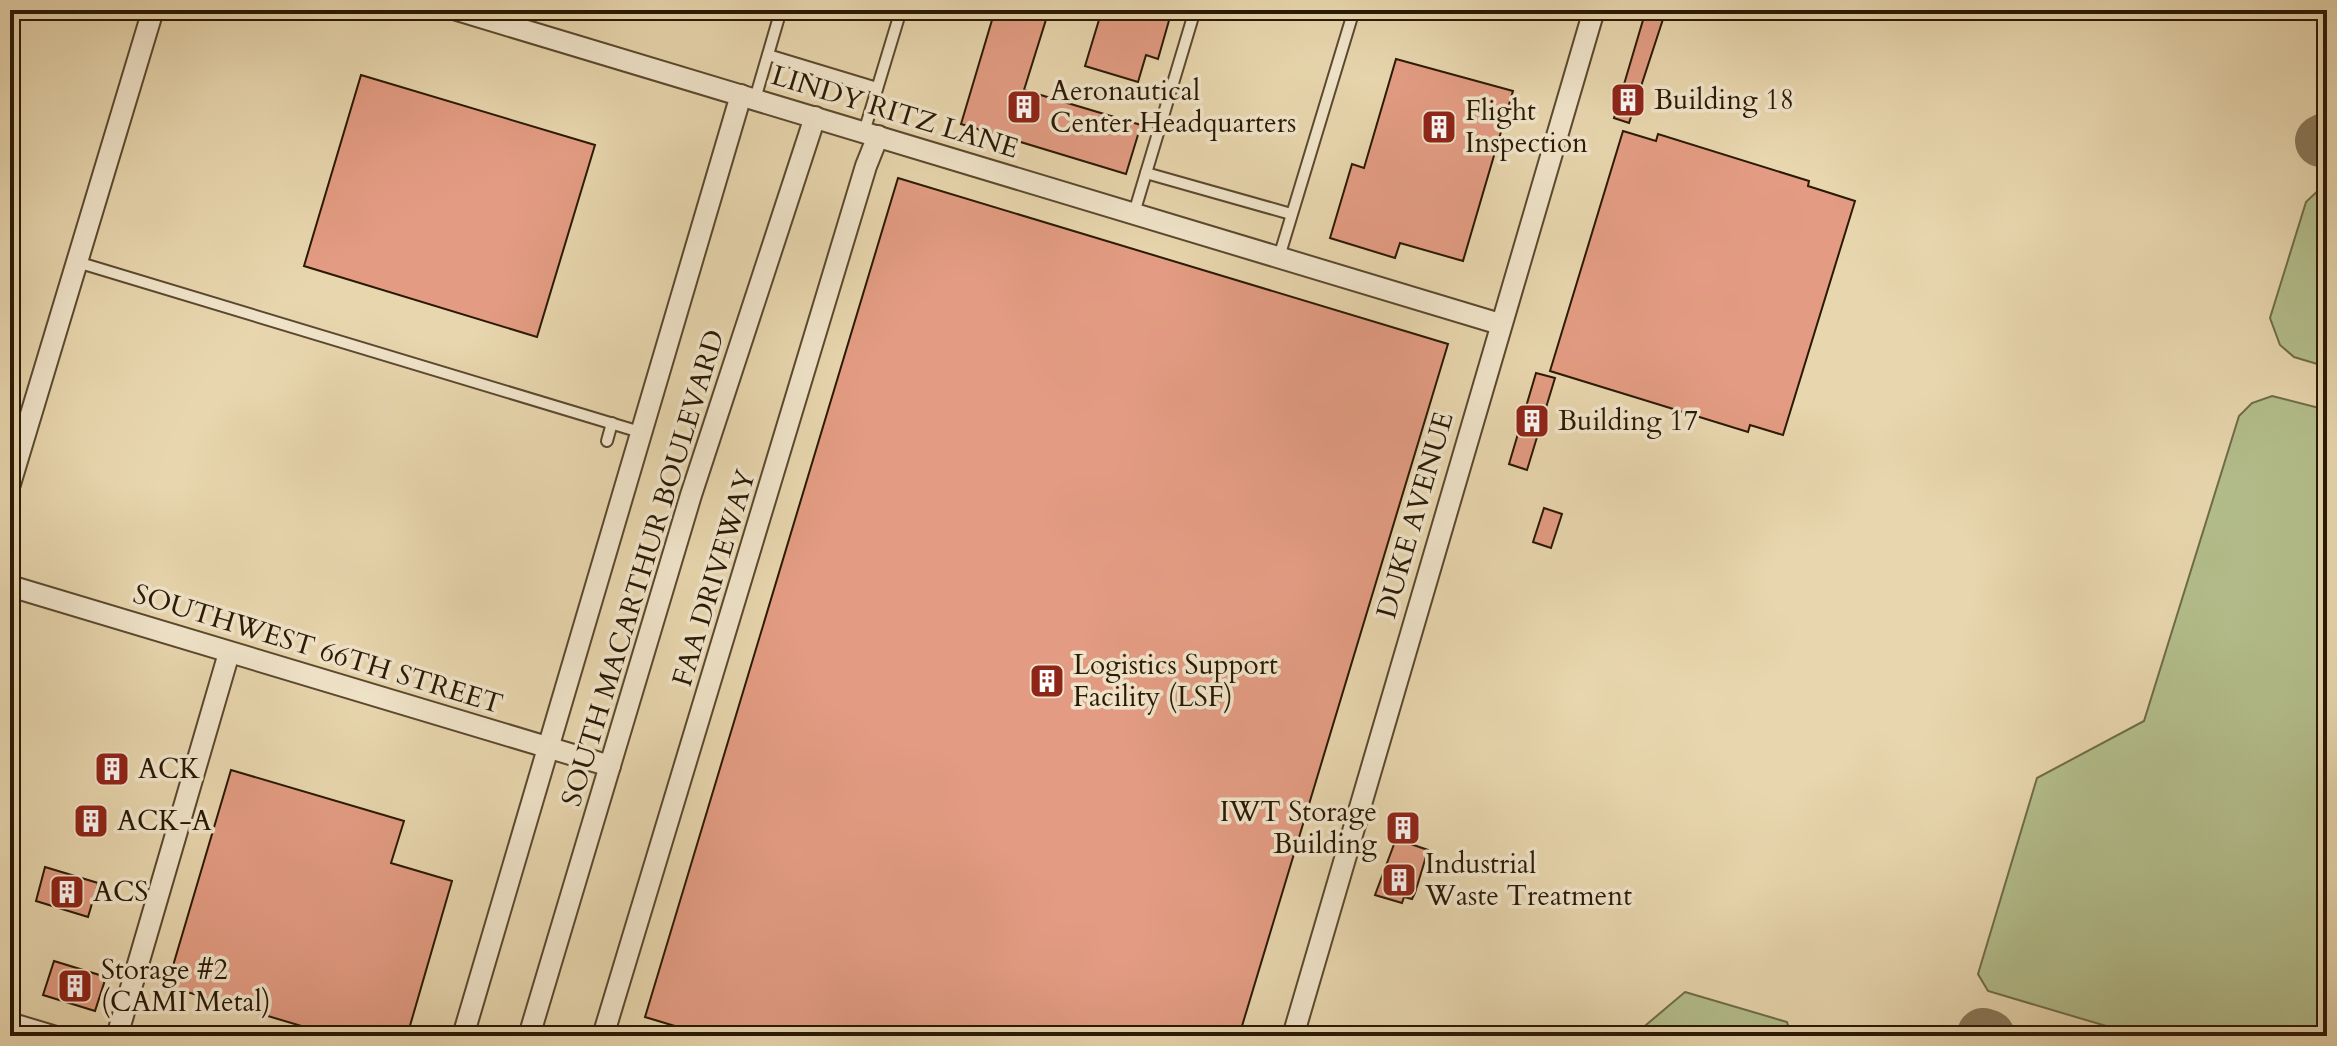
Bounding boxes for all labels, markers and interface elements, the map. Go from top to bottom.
street label: LINDY RITZ LANE [767,56,1023,168]
place label: Aeronautical Center Headquarters [1050,72,1296,142]
building icon: Building 18 [1609,81,1647,119]
place label: Building 18 [1654,81,1794,119]
building icon: Aeronautical Center Headquarters [1005,88,1043,126]
place label: Flight Inspection [1465,92,1588,162]
building icon: Flight Inspection [1420,108,1458,146]
street label: SOUTH MACARTHUR BOULEVARD [552,325,734,811]
building icon: Building 17 [1513,402,1551,440]
place label: Building 17 [1558,402,1698,440]
street label: DUKE AVENUE [1367,407,1463,623]
street label: FAA DRIVEWAY [663,465,765,691]
street label: SOUTHWEST 66TH STREET [129,575,507,723]
place label: Logistics Support Facility (LSF) [1073,646,1278,716]
building icon: Logistics Support Facility (LSF) [1028,662,1066,700]
building icon: ACK [93,750,131,788]
place label: ACK [138,750,200,788]
place label: IWT Storage Building [1220,793,1377,863]
building icon: ACK-A [72,802,110,840]
place label: ACK-A [117,802,212,840]
building icon: IWT Storage Building [1384,809,1422,847]
place label: Industrial Waste Treatment [1424,845,1632,915]
building icon: Industrial Waste Treatment [1380,861,1418,899]
building icon: ACS [48,873,86,911]
place label: ACS [93,873,148,911]
place label: Storage #2 (CAMI Metal) [101,951,271,1021]
building icon: Storage #2 (CAMI Metal) [56,967,94,1005]

